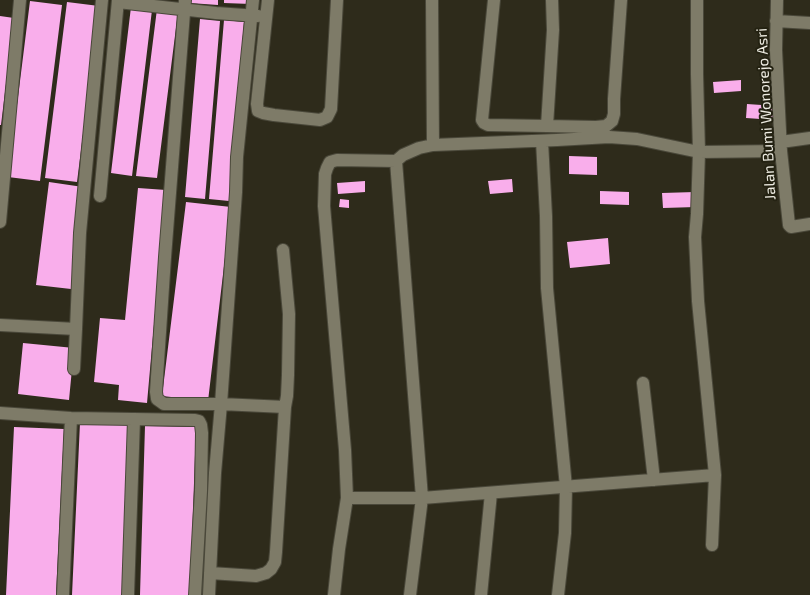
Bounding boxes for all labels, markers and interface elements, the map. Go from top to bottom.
street label: Jalan Bumi Wonorejo Asri [753,28,779,200]

